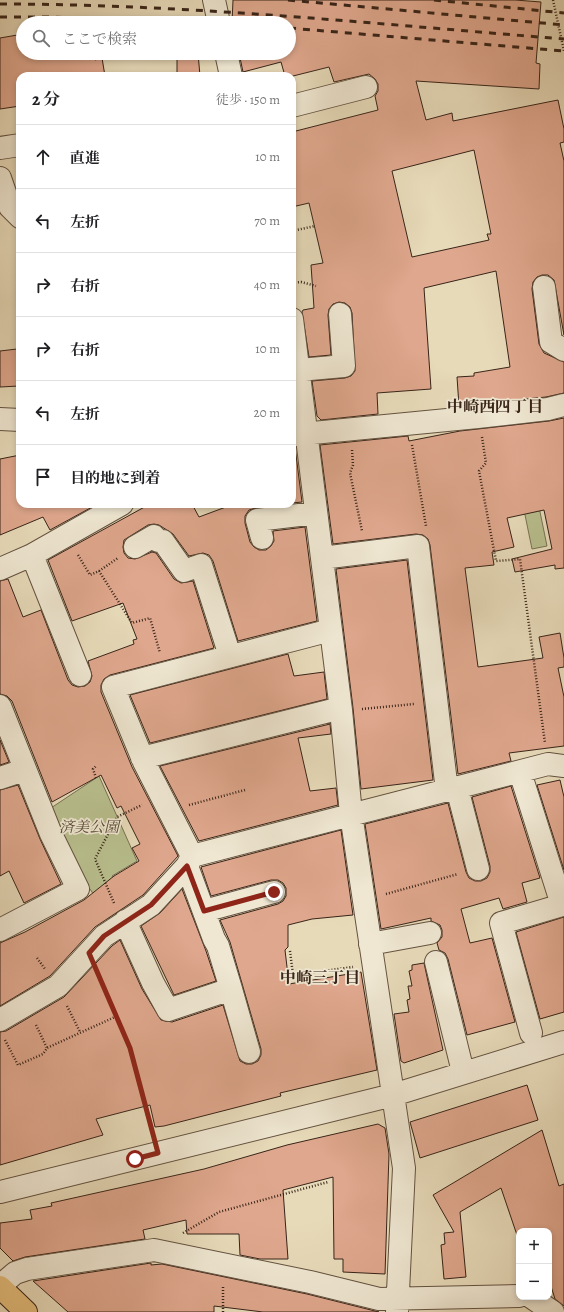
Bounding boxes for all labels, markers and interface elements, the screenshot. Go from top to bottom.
search box [16,16,296,60]
icon: search [30,27,52,49]
text: ここで検索 [62,29,137,49]
text: 2 分 [32,88,60,111]
text: 徒歩 · 150 m [216,91,280,108]
icon: ahead [32,146,54,168]
text: 直進 [70,148,100,168]
text: 10 m [255,148,280,165]
icon: left [32,210,54,232]
text: 左折 [70,212,100,232]
text: 70 m [254,212,280,229]
icon: right [32,274,54,296]
text: 右折 [70,276,100,296]
text: 40 m [254,276,280,293]
icon: right [32,338,54,360]
text: 右折 [70,340,100,360]
text: 10 m [255,340,280,357]
district label: 中崎西四丁目 [447,396,543,418]
icon: left [32,402,54,424]
text: 左折 [70,404,100,424]
text: 20 m [254,404,280,421]
icon: arrive [32,466,54,488]
text: 目的地に到着 [70,468,160,488]
park label: 済美公園 [59,817,122,837]
route end [265,883,283,901]
district label: 中崎三丁目 [280,967,360,989]
route start [126,1150,144,1168]
map controls [516,1228,552,1300]
button: + [516,1228,552,1264]
button: − [516,1264,552,1300]

